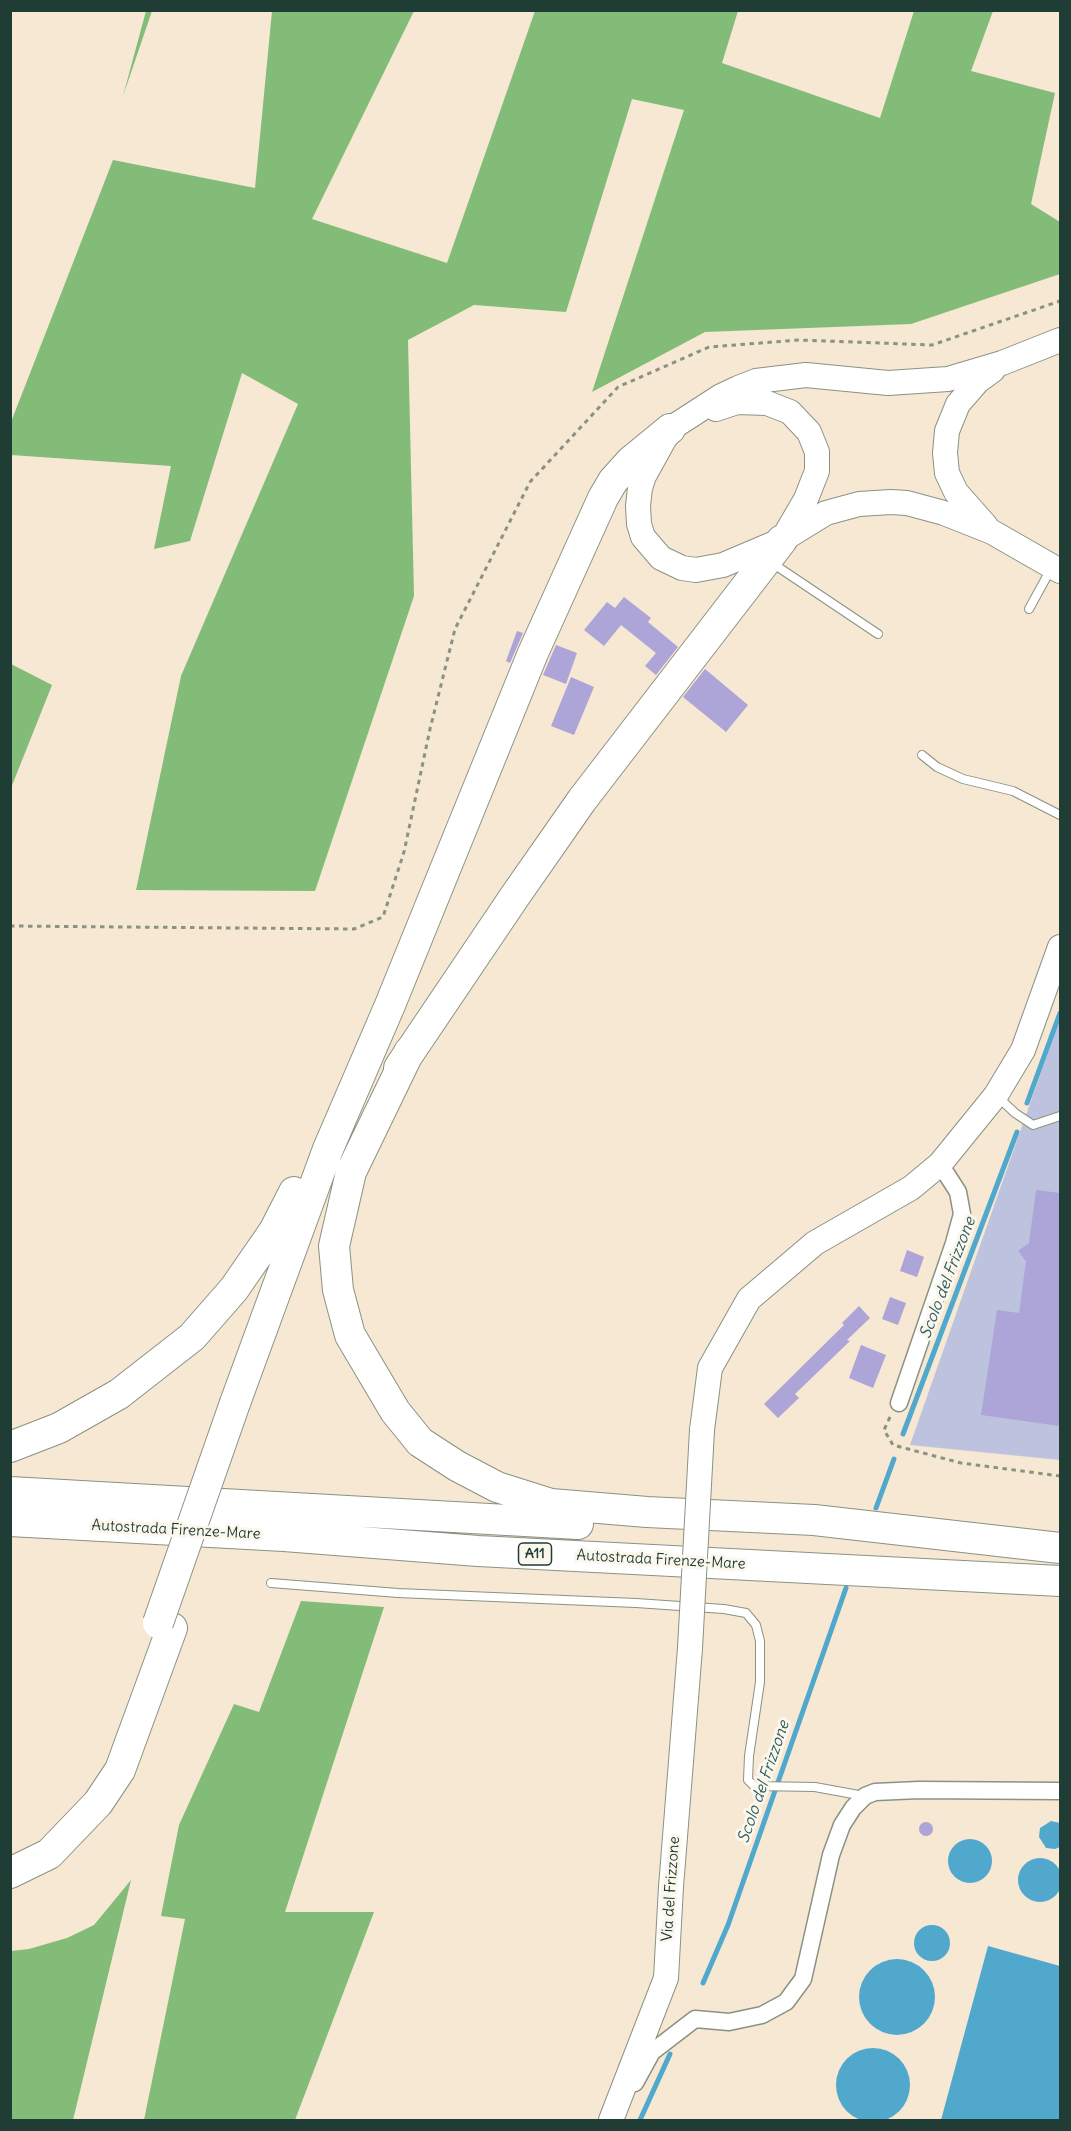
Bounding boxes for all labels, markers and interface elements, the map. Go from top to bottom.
water label: Scolo del Frizzone [916,1215,980,1341]
street label: Autostrada Firenze-Mare [91,1517,261,1543]
road number: A11 [518,1543,552,1565]
street label: Autostrada Firenze-Mare [576,1547,746,1573]
water label: Scolo del Frizzone [734,1718,794,1846]
street label: Via del Frizzone [658,1836,684,1942]

